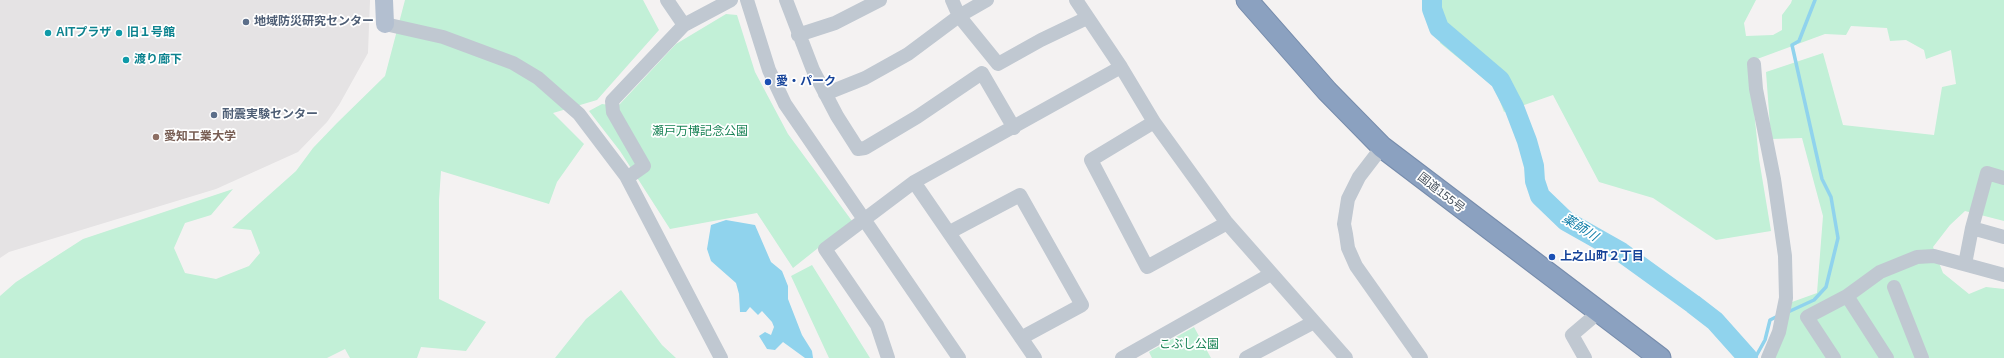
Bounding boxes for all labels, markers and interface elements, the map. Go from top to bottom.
place label: 地域防災研究センター [254,15,374,29]
marker: 地域防災研究センター [241,17,251,27]
place label: AITプラザ [56,26,111,40]
place label: 旧１号館 [127,26,175,40]
marker: AITプラザ [43,28,53,38]
marker: 旧１号館 [114,28,124,38]
place label: 渡り廊下 [134,53,182,67]
marker: 渡り廊下 [121,55,131,65]
place label: 愛・パーク [776,75,836,89]
marker: 愛・パーク [763,77,773,87]
place label: 耐震実験センター [222,108,318,122]
marker: 耐震実験センター [209,110,219,120]
park label: 瀬戸万博記念公園 [652,125,748,139]
place label: 愛知工業大学 [164,130,236,144]
marker: 愛知工業大学 [151,132,161,142]
street label: 国道155号 [1414,170,1468,216]
water label: 薬師川 [1559,211,1601,245]
place label: 上之山町２丁目 [1560,250,1644,264]
marker: 上之山町２丁目 [1547,252,1557,262]
park label: こぶし公園 [1159,338,1219,352]

